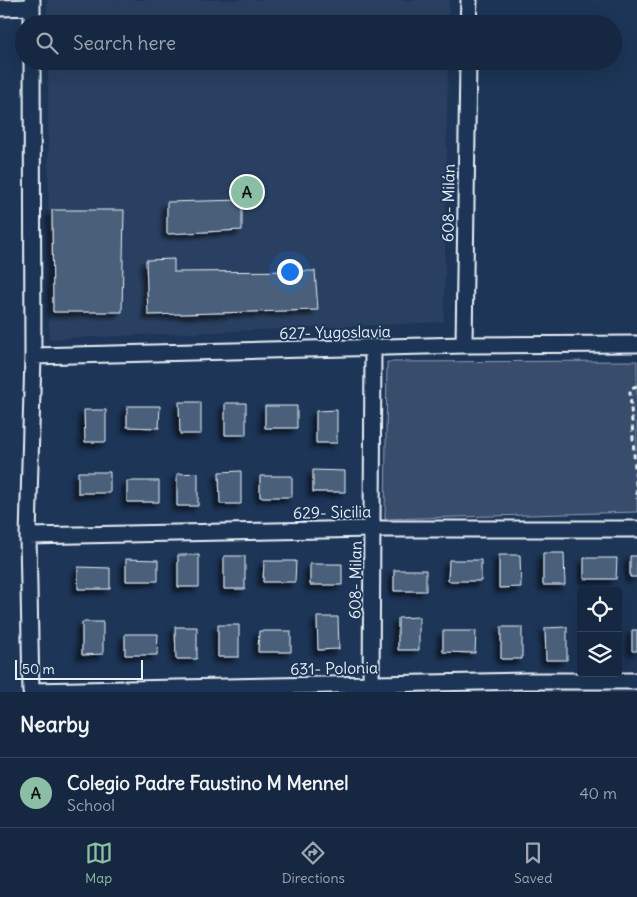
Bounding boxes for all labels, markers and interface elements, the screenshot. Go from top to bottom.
search box [15,15,622,70]
icon: search [33,29,61,57]
text: Search here [73,31,176,55]
street label: 608- Milán [437,164,459,242]
pin: A [231,173,263,211]
your location [277,259,303,285]
street label: 627- Yugoslavia [279,321,391,343]
street label: 629- Sicilia [293,501,371,523]
street label: 608- Milan [344,541,366,619]
map controls [577,587,622,677]
button: locate [577,587,622,632]
button: layers [577,632,622,677]
scale bar [15,657,142,680]
street label: 631- Polonia [290,657,378,679]
text: 50 m [22,660,55,678]
text: Nearby [20,711,90,738]
text: Colegio Padre Faustino M Mennel [67,771,349,795]
text: A [31,783,41,803]
text: 40 m [579,783,617,803]
text: School [67,795,115,815]
tab: Map [85,839,113,887]
tab: Directions [282,839,345,887]
tab: Saved [514,839,552,887]

